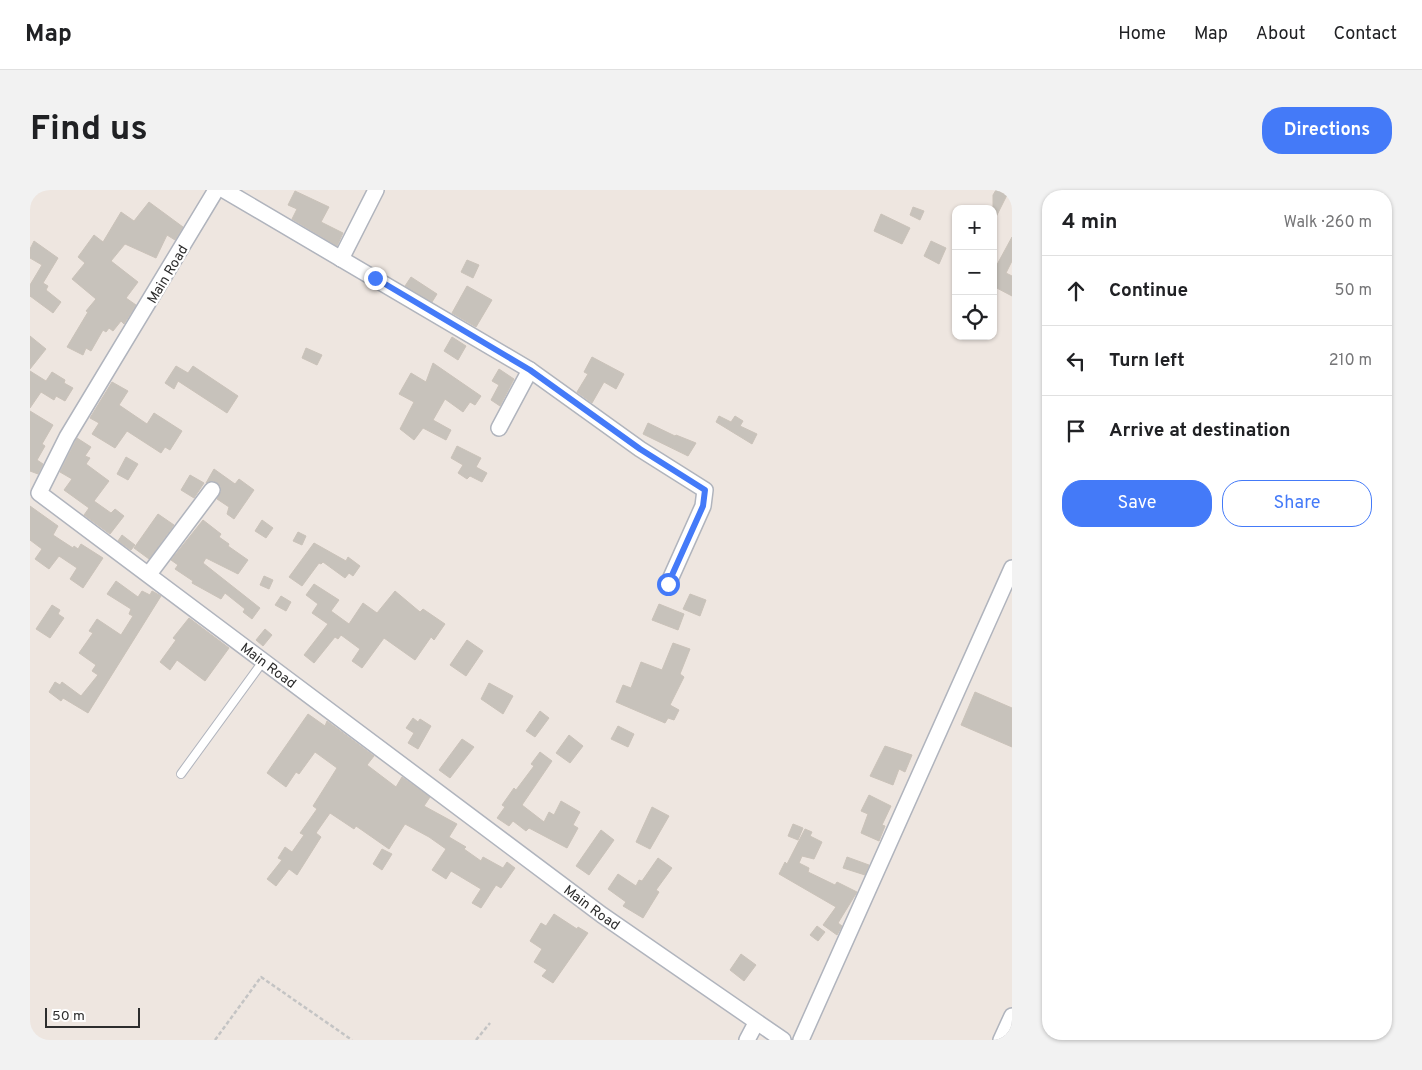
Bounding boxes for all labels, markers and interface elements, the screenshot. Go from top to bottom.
text: Map [25,20,72,50]
text: Home [1118,23,1166,46]
text: Map [1194,23,1228,46]
text: About [1256,23,1305,46]
text: Contact [1333,23,1397,46]
button: Directions [1262,107,1392,154]
text: Find us [30,108,148,152]
map controls [952,205,997,340]
button: + [952,205,997,250]
text: 4 min [1062,209,1118,236]
text: Walk · 260 m [1283,213,1372,233]
street label: Main Road [144,242,192,307]
button: − [952,250,997,295]
route end [364,267,387,290]
icon: ahead [1062,277,1090,305]
text: Continue [1109,279,1188,303]
text: 50 m [1335,281,1372,301]
button: locate [952,295,997,340]
icon: left [1062,347,1090,375]
text: Turn left [1109,349,1185,373]
text: 210 m [1329,351,1372,371]
icon: arrive [1062,417,1090,445]
text: Arrive at destination [1109,419,1290,443]
button: Save [1062,480,1212,527]
button: Share [1222,480,1372,527]
route start [657,573,680,596]
street label: Main Road [236,640,299,693]
street label: Main Road [560,882,622,935]
scale bar [45,1005,140,1028]
text: 50 m [52,1008,85,1025]

